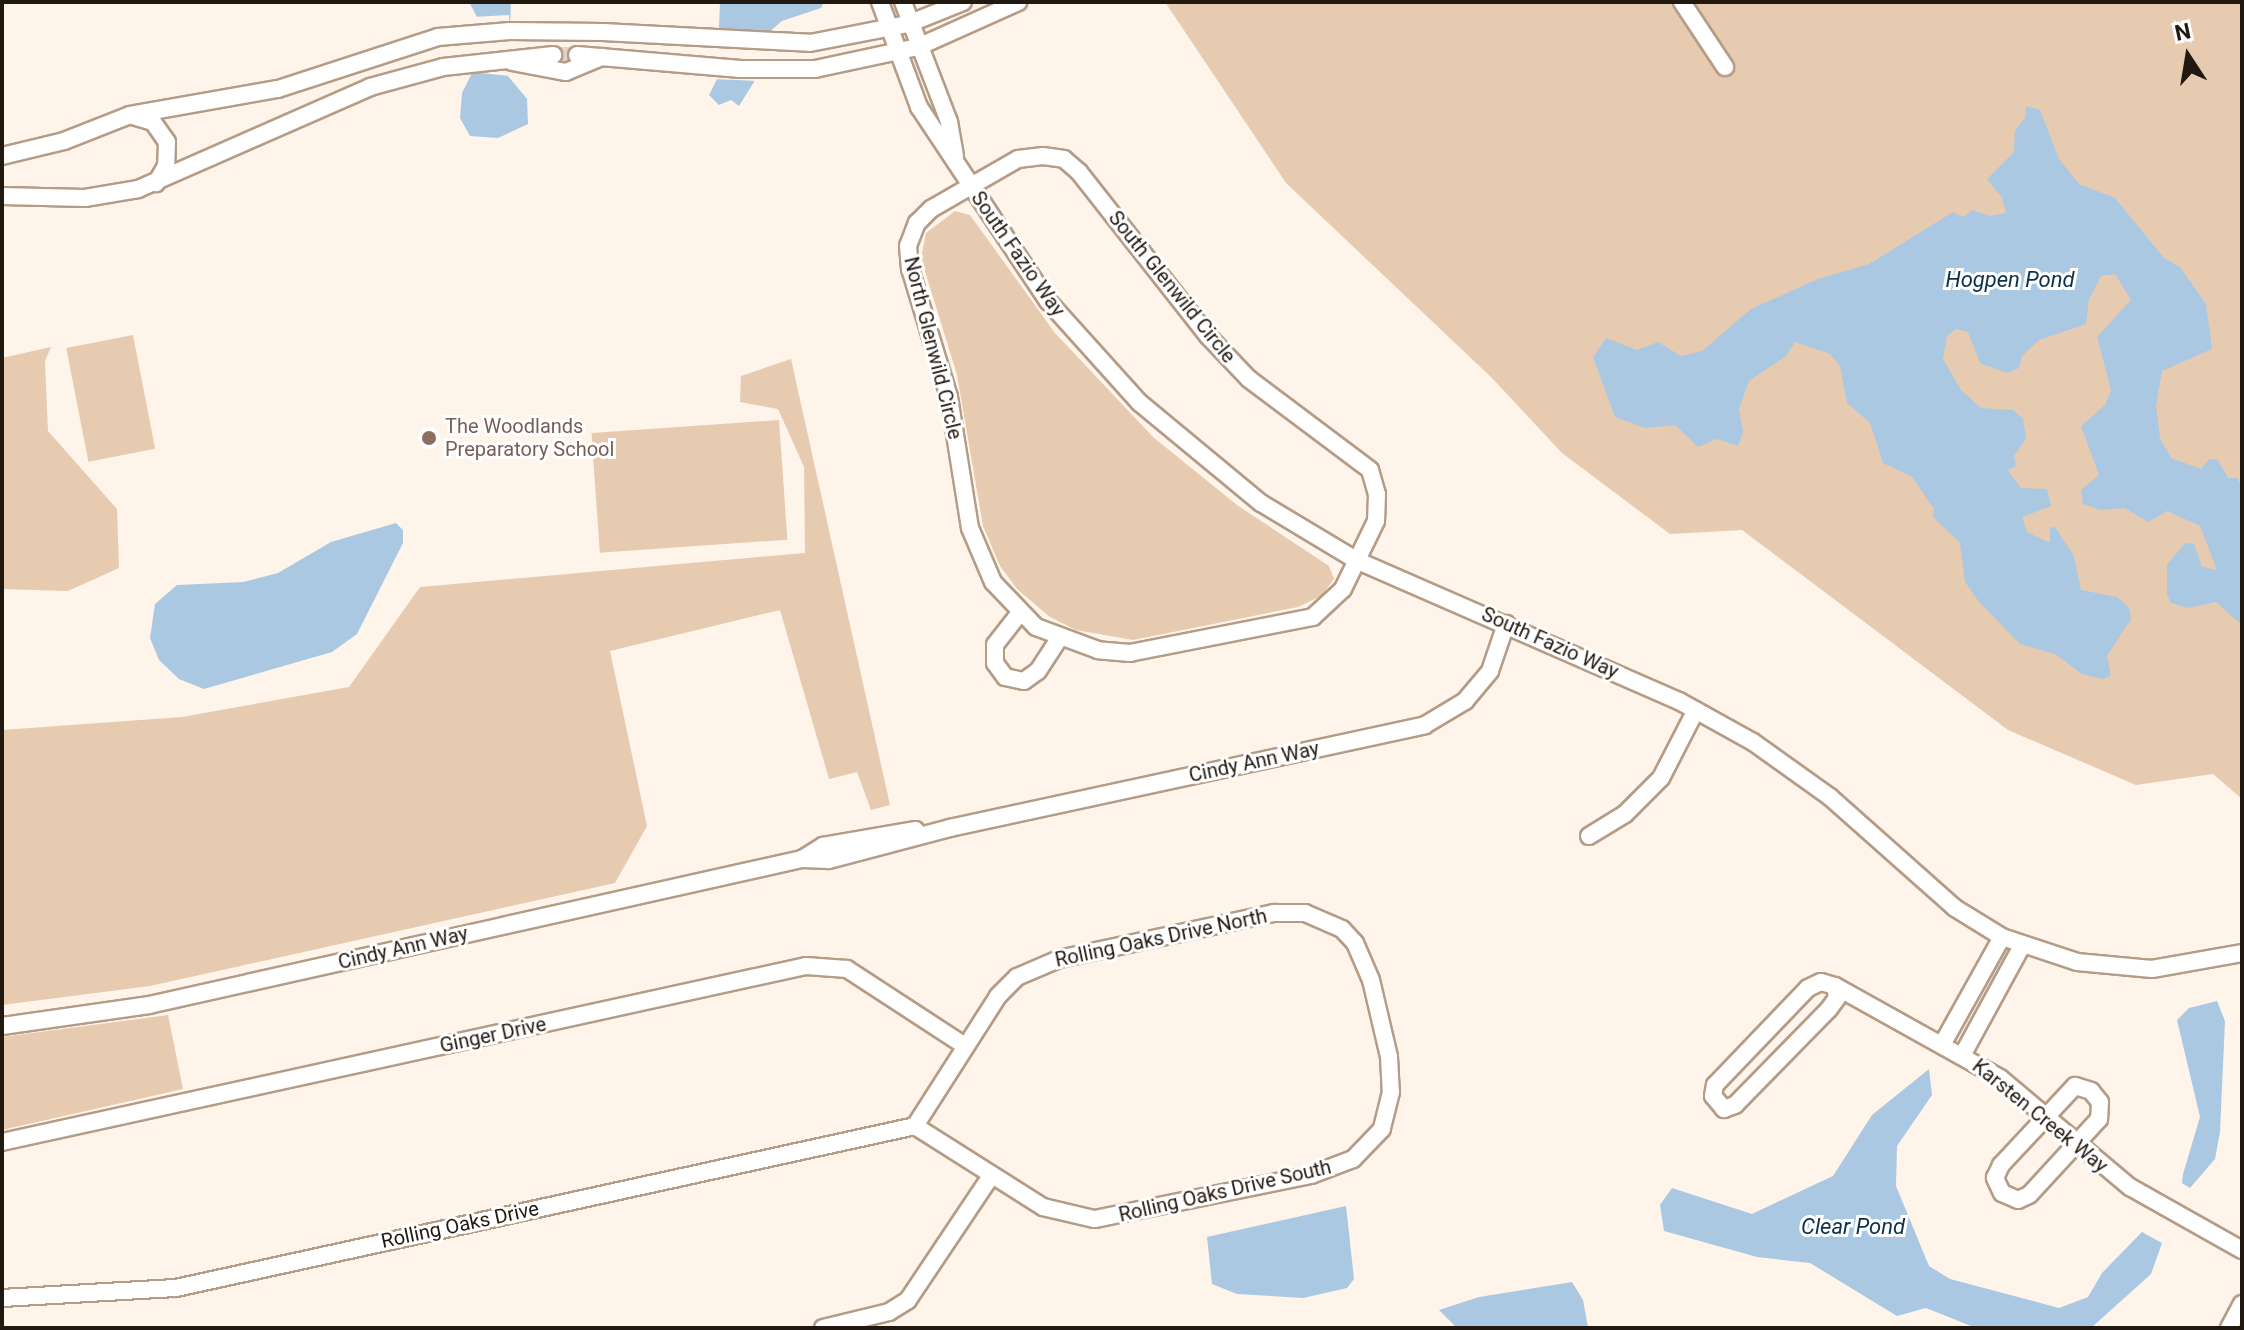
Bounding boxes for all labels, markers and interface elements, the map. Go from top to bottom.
north arrow [2148,16,2228,96]
text: N [2173,18,2193,46]
street label: South Fazio Way [966,187,1070,321]
street label: South Glenwild Circle [1103,206,1241,368]
street label: North Glenwild Circle [899,254,967,442]
water label: Hogpen Pond [1945,267,2075,293]
place label: The Woodlands Preparatory School [445,414,614,461]
marker: The Woodlands Preparatory School [420,429,438,447]
street label: South Fazio Way [1478,602,1622,684]
street label: Cindy Ann Way [1187,737,1321,787]
street label: Rolling Oaks Drive North [1053,904,1269,972]
street label: Cindy Ann Way [336,921,470,975]
street label: Ginger Drive [438,1012,548,1058]
street label: Karsten Creek Way [1967,1054,2113,1178]
street label: Rolling Oaks Drive South [1116,1155,1334,1227]
street label: Rolling Oaks Drive [379,1197,541,1253]
water label: Clear Pond [1801,1214,1905,1240]

